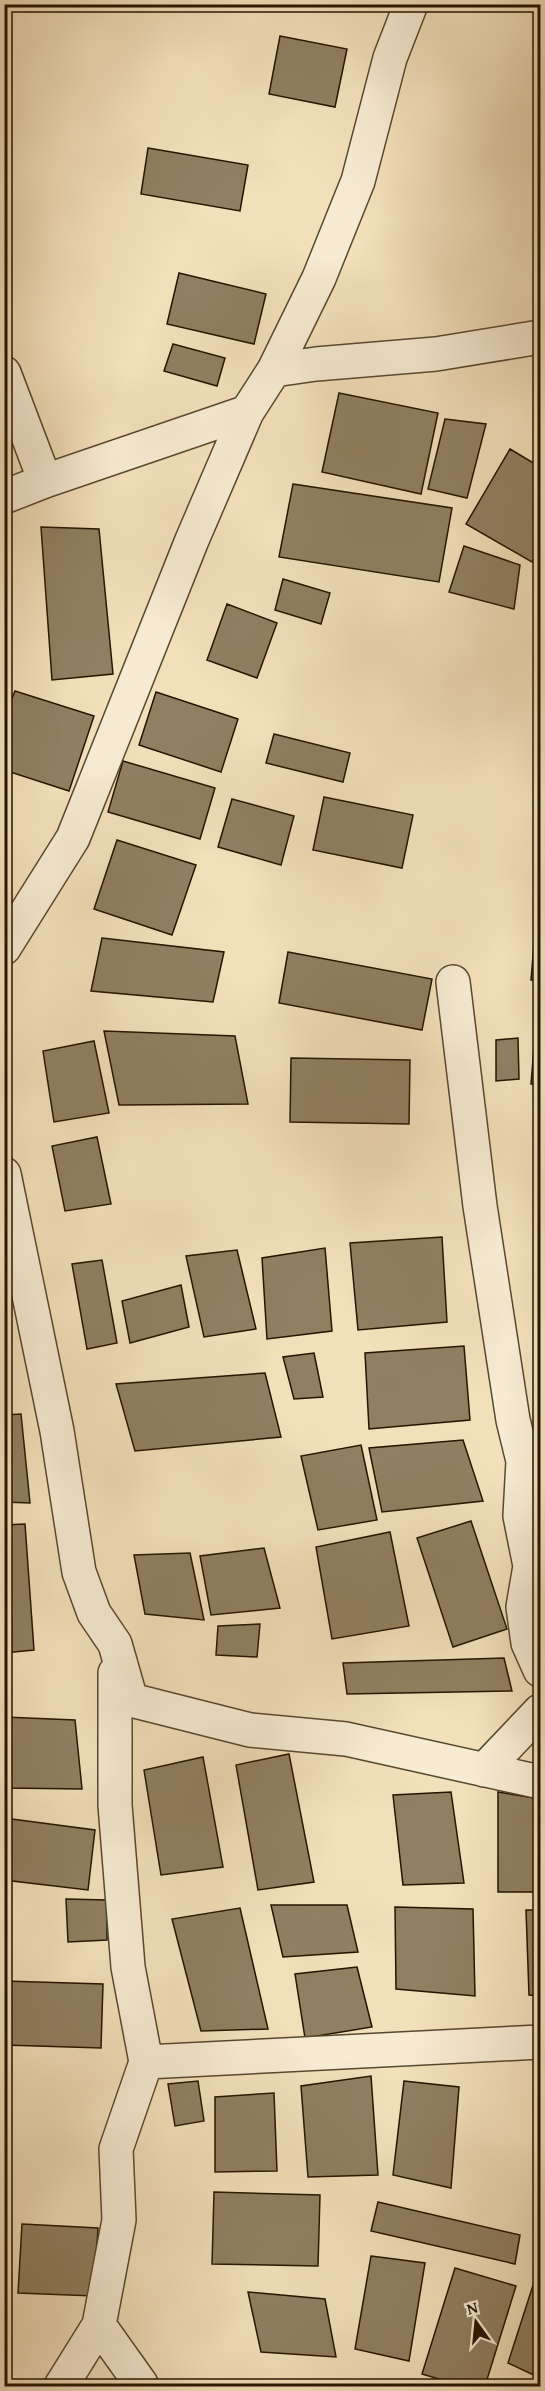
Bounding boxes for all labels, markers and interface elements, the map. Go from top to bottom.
north arrow [446,2292,506,2352]
text: N [464,2294,481,2320]

